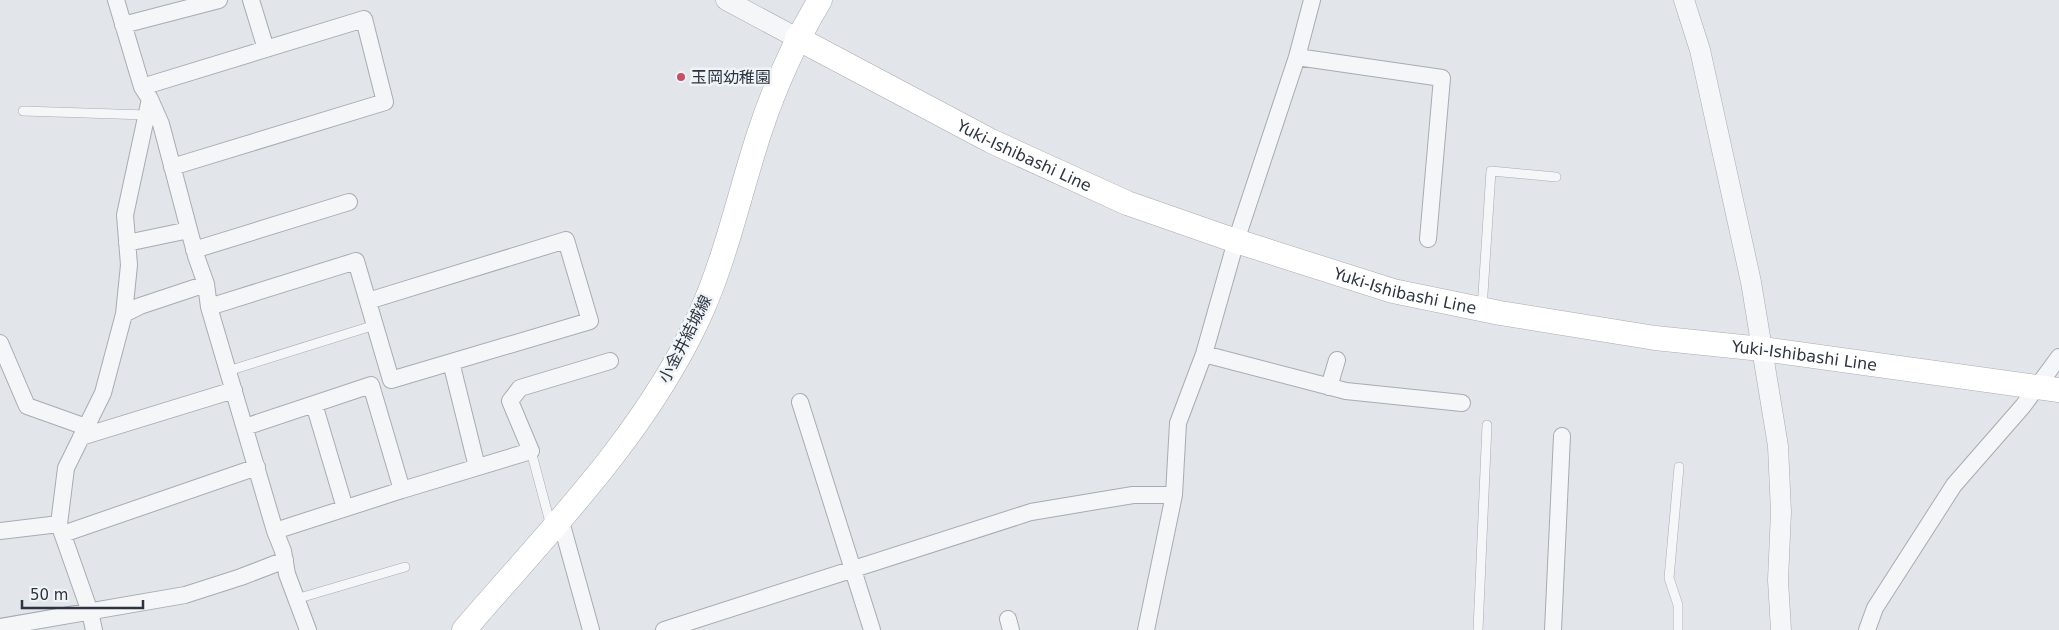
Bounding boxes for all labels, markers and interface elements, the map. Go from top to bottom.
place label: 玉岡幼稚園 [691,68,771,87]
marker: 玉岡幼稚園 [675,71,687,83]
street label: Yuki-Ishibashi Line [953,115,1095,195]
street label: Yuki-Ishibashi Line [1330,263,1478,317]
street label: 小金井結城線 [655,292,715,386]
street label: Yuki-Ishibashi Line [1730,336,1878,374]
scale bar [22,578,144,610]
text: 50 m [30,586,68,604]

